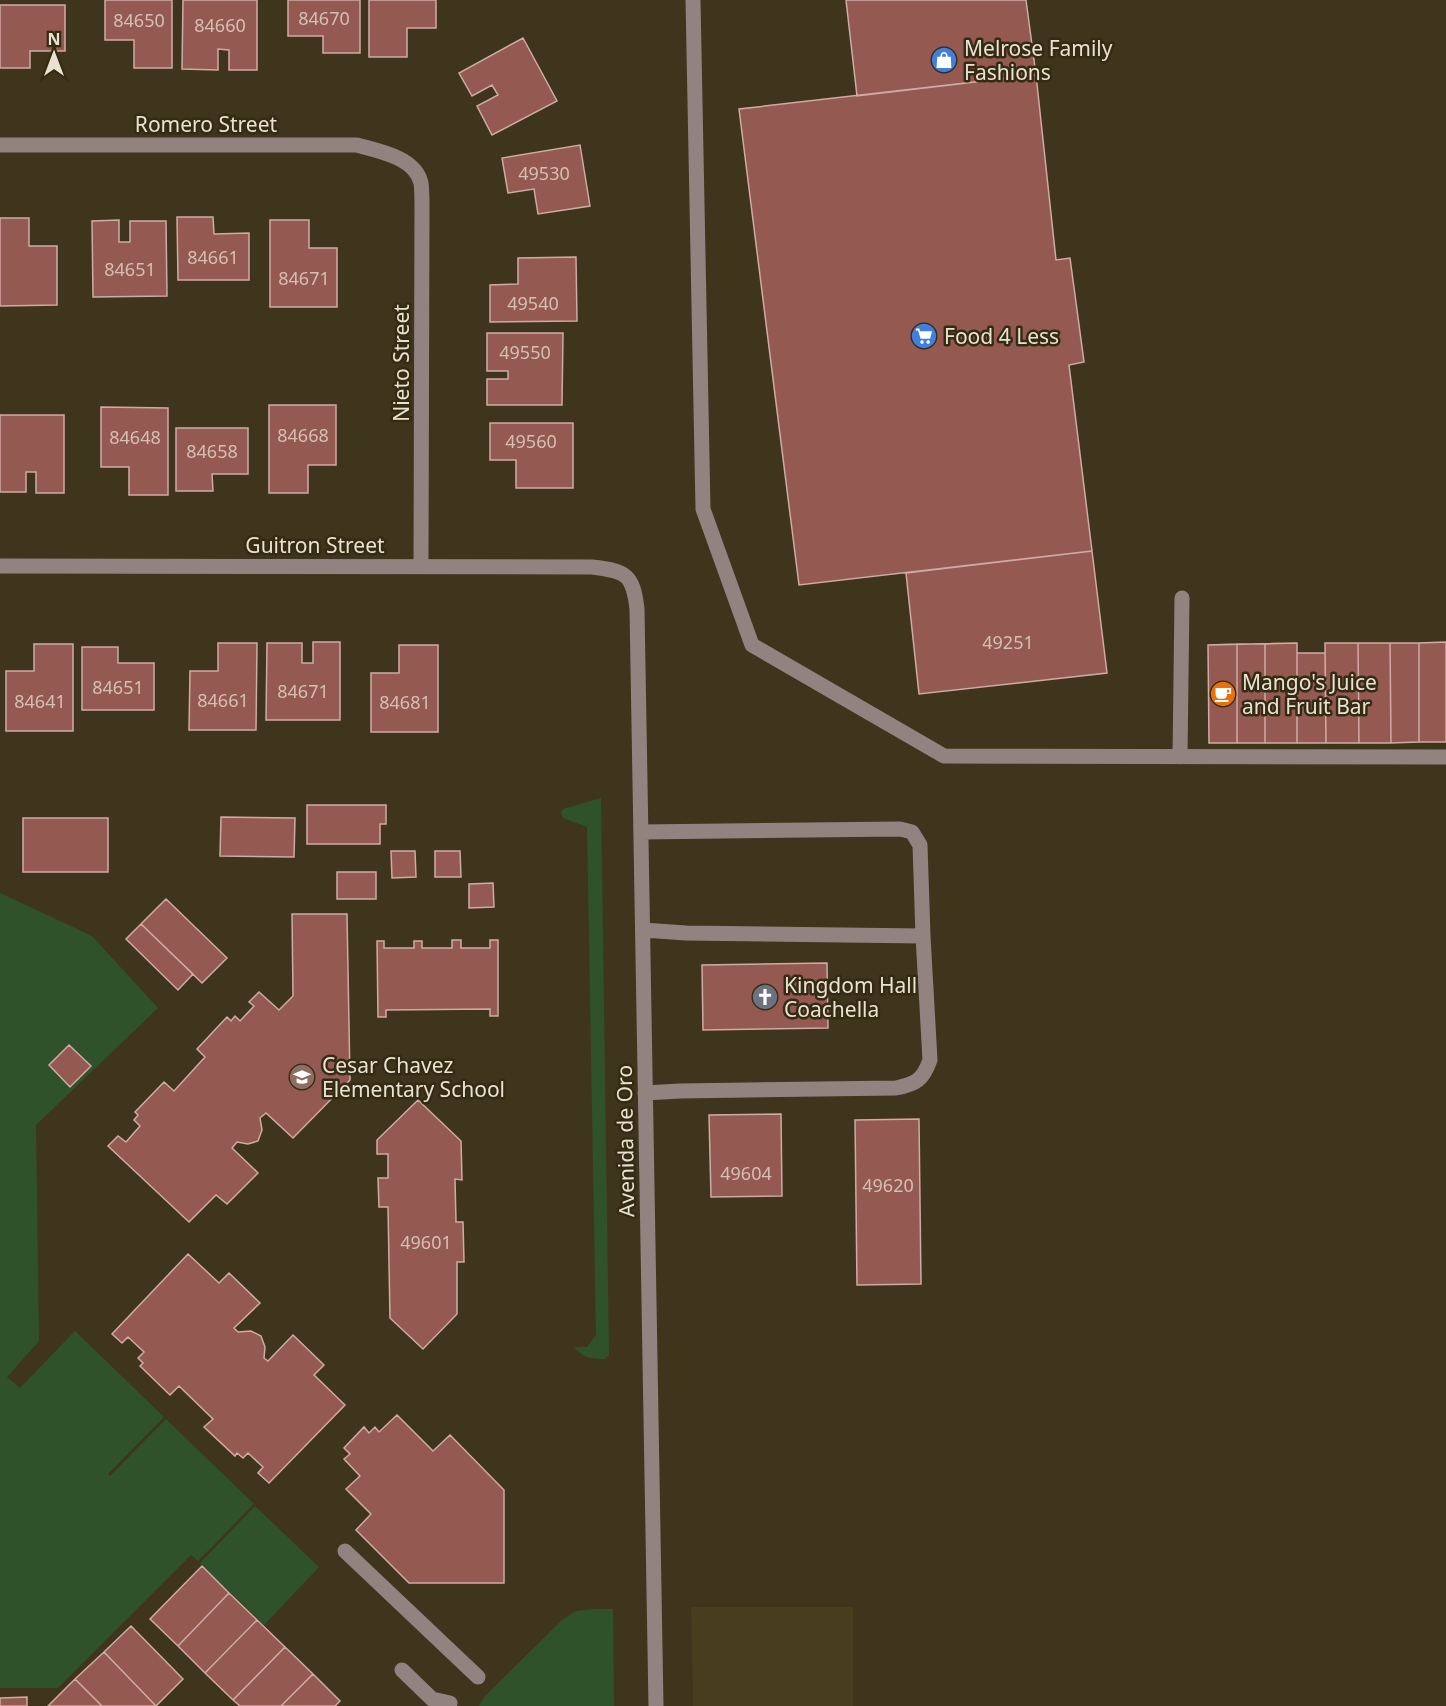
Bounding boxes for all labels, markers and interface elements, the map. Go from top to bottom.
house number: 84670 [298,6,350,30]
house number: 84650 [113,8,165,32]
house number: 84660 [194,13,246,37]
north arrow [24,24,84,84]
text: N [47,28,61,50]
place label: Melrose Family Fashions [964,34,1113,86]
shop icon: Melrose Family Fashions [929,45,959,75]
street label: Romero Street [135,110,278,138]
house number: 49530 [518,161,570,185]
house number: 84661 [187,245,239,269]
house number: 84651 [104,257,156,281]
house number: 84671 [278,266,330,290]
house number: 49540 [507,291,559,315]
street label: Nieto Street [387,304,415,422]
supermarket icon: Food 4 Less [909,321,939,351]
place label: Food 4 Less [944,322,1059,350]
house number: 49550 [499,340,551,364]
house number: 84668 [277,423,329,447]
house number: 84648 [109,425,161,449]
house number: 49560 [505,429,557,453]
house number: 84658 [186,439,238,463]
street label: Guitron Street [245,531,385,559]
house number: 49251 [982,630,1034,654]
place label: Mango's Juice and Fruit Bar [1242,668,1377,720]
house number: 84651 [92,675,144,699]
house number: 84671 [277,679,329,703]
cafe icon: Mango's Juice and Fruit Bar [1208,679,1238,709]
house number: 84661 [197,688,249,712]
house number: 84641 [14,689,66,713]
house number: 84681 [379,690,431,714]
place label: Kingdom Hall Coachella [784,971,917,1023]
church icon: Kingdom Hall Coachella [750,982,780,1012]
place label: Cesar Chavez Elementary School [322,1051,505,1103]
school or university icon: Cesar Chavez Elementary School [287,1062,317,1092]
street label: Avenida de Oro [610,1065,640,1217]
house number: 49604 [720,1161,772,1185]
house number: 49620 [862,1173,914,1197]
house number: 49601 [400,1230,452,1254]

